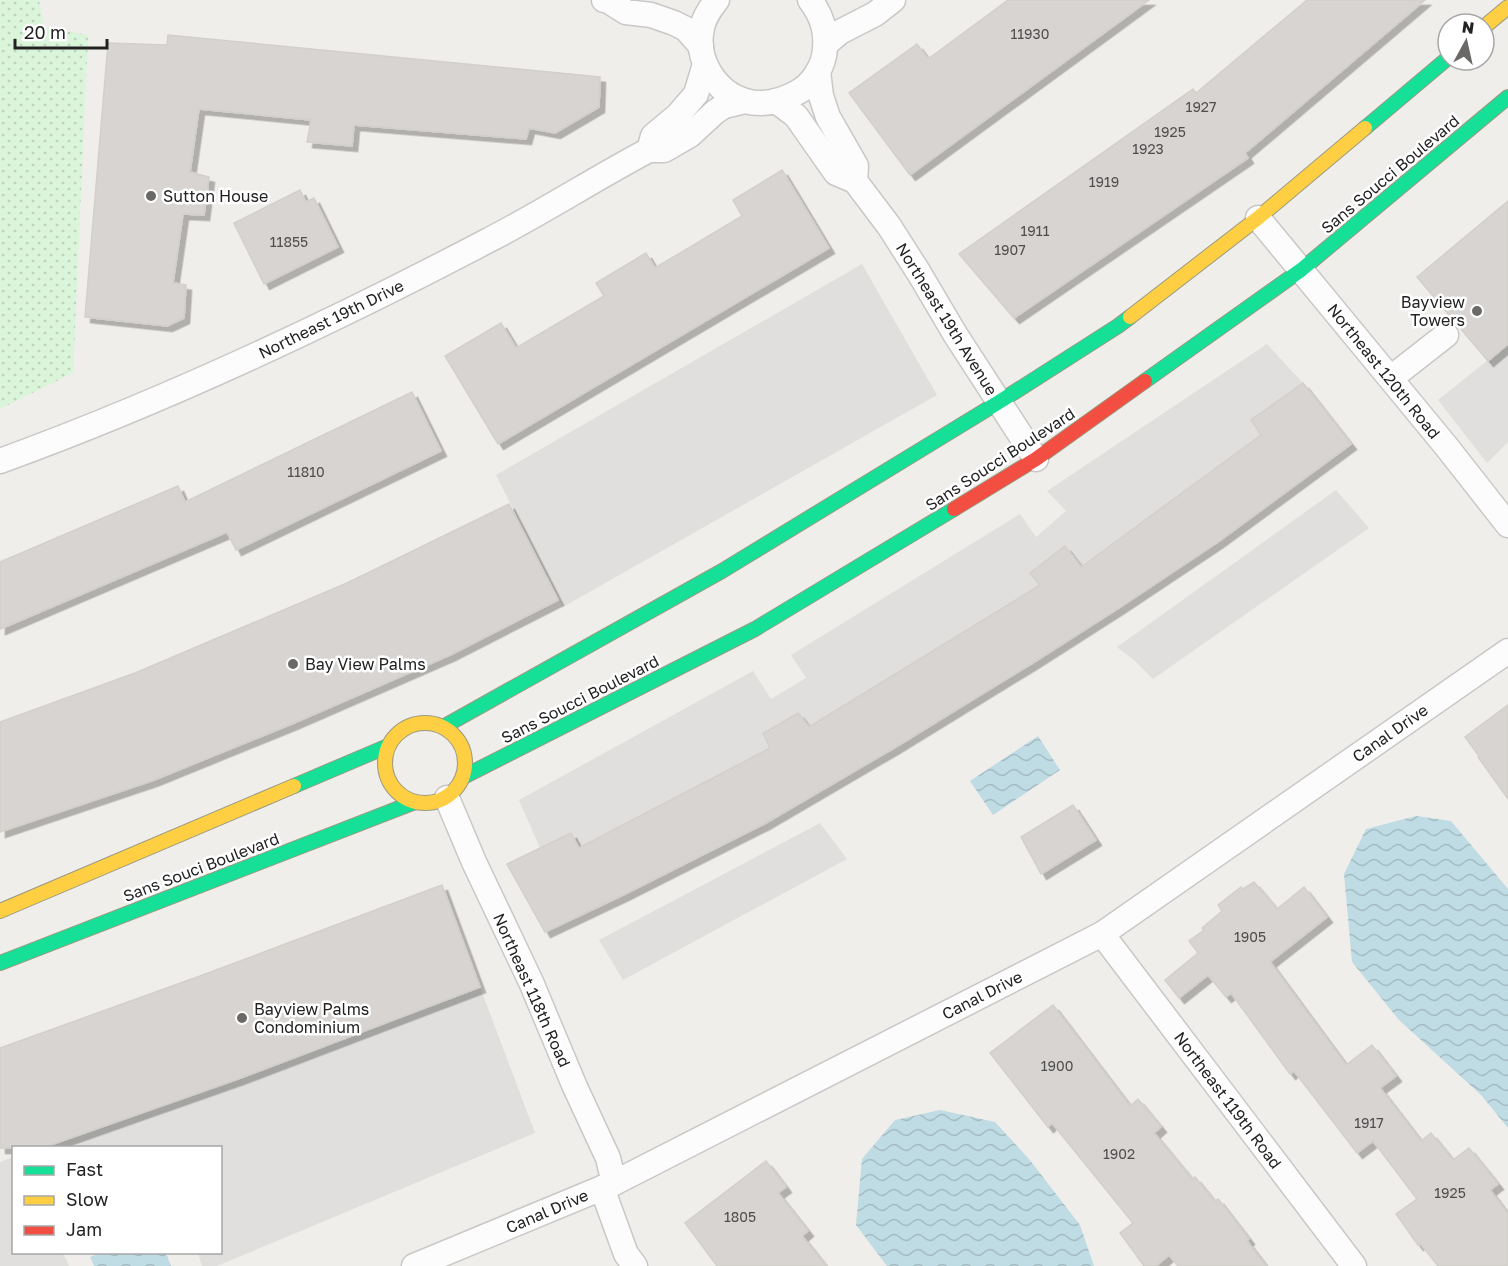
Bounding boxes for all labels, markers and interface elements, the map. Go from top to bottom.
scale bar [15,12,106,50]
north arrow [1436,12,1496,72]
text: N [1461,16,1476,38]
text: 20 m [24,21,66,43]
house number: 11930 [1011,25,1049,42]
house number: 1927 [1186,98,1216,115]
street label: Sans Soucci Boulevard [1317,110,1463,238]
house number: 1925 [1154,123,1186,140]
house number: 1923 [1132,140,1164,157]
house number: 1919 [1089,173,1119,190]
place label: Sutton House [163,186,268,206]
marker: Sutton House [144,189,158,203]
house number: 1911 [1021,222,1050,239]
house number: 11855 [270,233,308,250]
street label: Northeast 19th Avenue [892,239,1002,399]
house number: 1907 [994,241,1026,258]
street label: Northeast 19th Drive [255,275,407,363]
place label: Bayview Towers [1401,292,1465,330]
street label: Northeast 120th Road [1323,299,1445,443]
marker: Bayview Towers [1470,304,1484,318]
street label: Sans Soucci Boulevard [921,403,1079,515]
house number: 11810 [287,463,325,480]
street label: Sans Soucci Boulevard [498,651,662,747]
place label: Bay View Palms [305,654,426,674]
marker: Bay View Palms [286,657,300,671]
street label: Canal Drive [1348,700,1432,766]
street label: Sans Souci Boulevard [120,828,282,906]
street label: Northeast 118th Road [489,910,575,1070]
house number: 1905 [1234,928,1266,945]
street label: Canal Drive [938,966,1026,1024]
place label: Bayview Palms Condominium [254,999,369,1037]
marker: Bayview Palms Condominium [235,1011,249,1025]
street label: Northeast 119th Road [1170,1028,1286,1172]
house number: 1900 [1041,1057,1073,1074]
house number: 1917 [1354,1114,1384,1131]
house number: 1902 [1103,1145,1135,1162]
legend [12,1146,222,1254]
text: Fast [66,1158,103,1180]
house number: 1925 [1434,1184,1466,1201]
street label: Canal Drive [503,1185,591,1237]
text: Slow [66,1188,109,1210]
house number: 1805 [724,1208,756,1225]
text: Jam [66,1218,102,1240]

